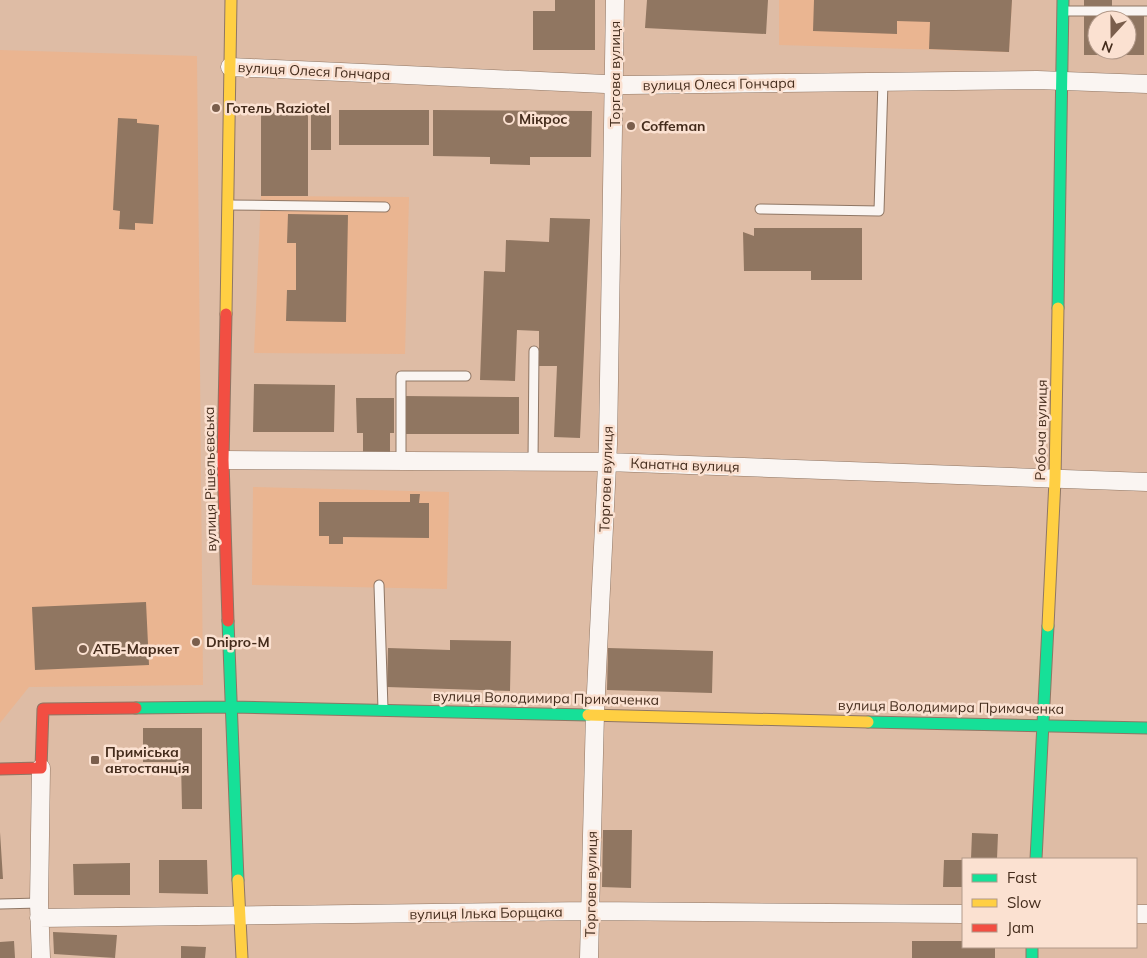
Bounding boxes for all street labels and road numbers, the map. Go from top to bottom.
street label: Торгова вулиця [606,21,624,127]
street label: вулиця Олеся Гончара [237,58,391,84]
street label: вулиця Олеся Гончара [643,74,795,94]
street label: Робоча вулиця [1031,379,1051,481]
street label: вулиця Рішельєвська [200,406,220,552]
street label: Торгова вулиця [595,426,617,532]
street label: Канатна вулиця [630,454,740,476]
street label: вулиця Володимира Примаченка [433,687,659,709]
street label: вулиця Володимира Примаченка [838,696,1064,718]
street label: Торгова вулиця [581,831,601,937]
street label: вулиця Ілька Борщака [409,903,563,923]

